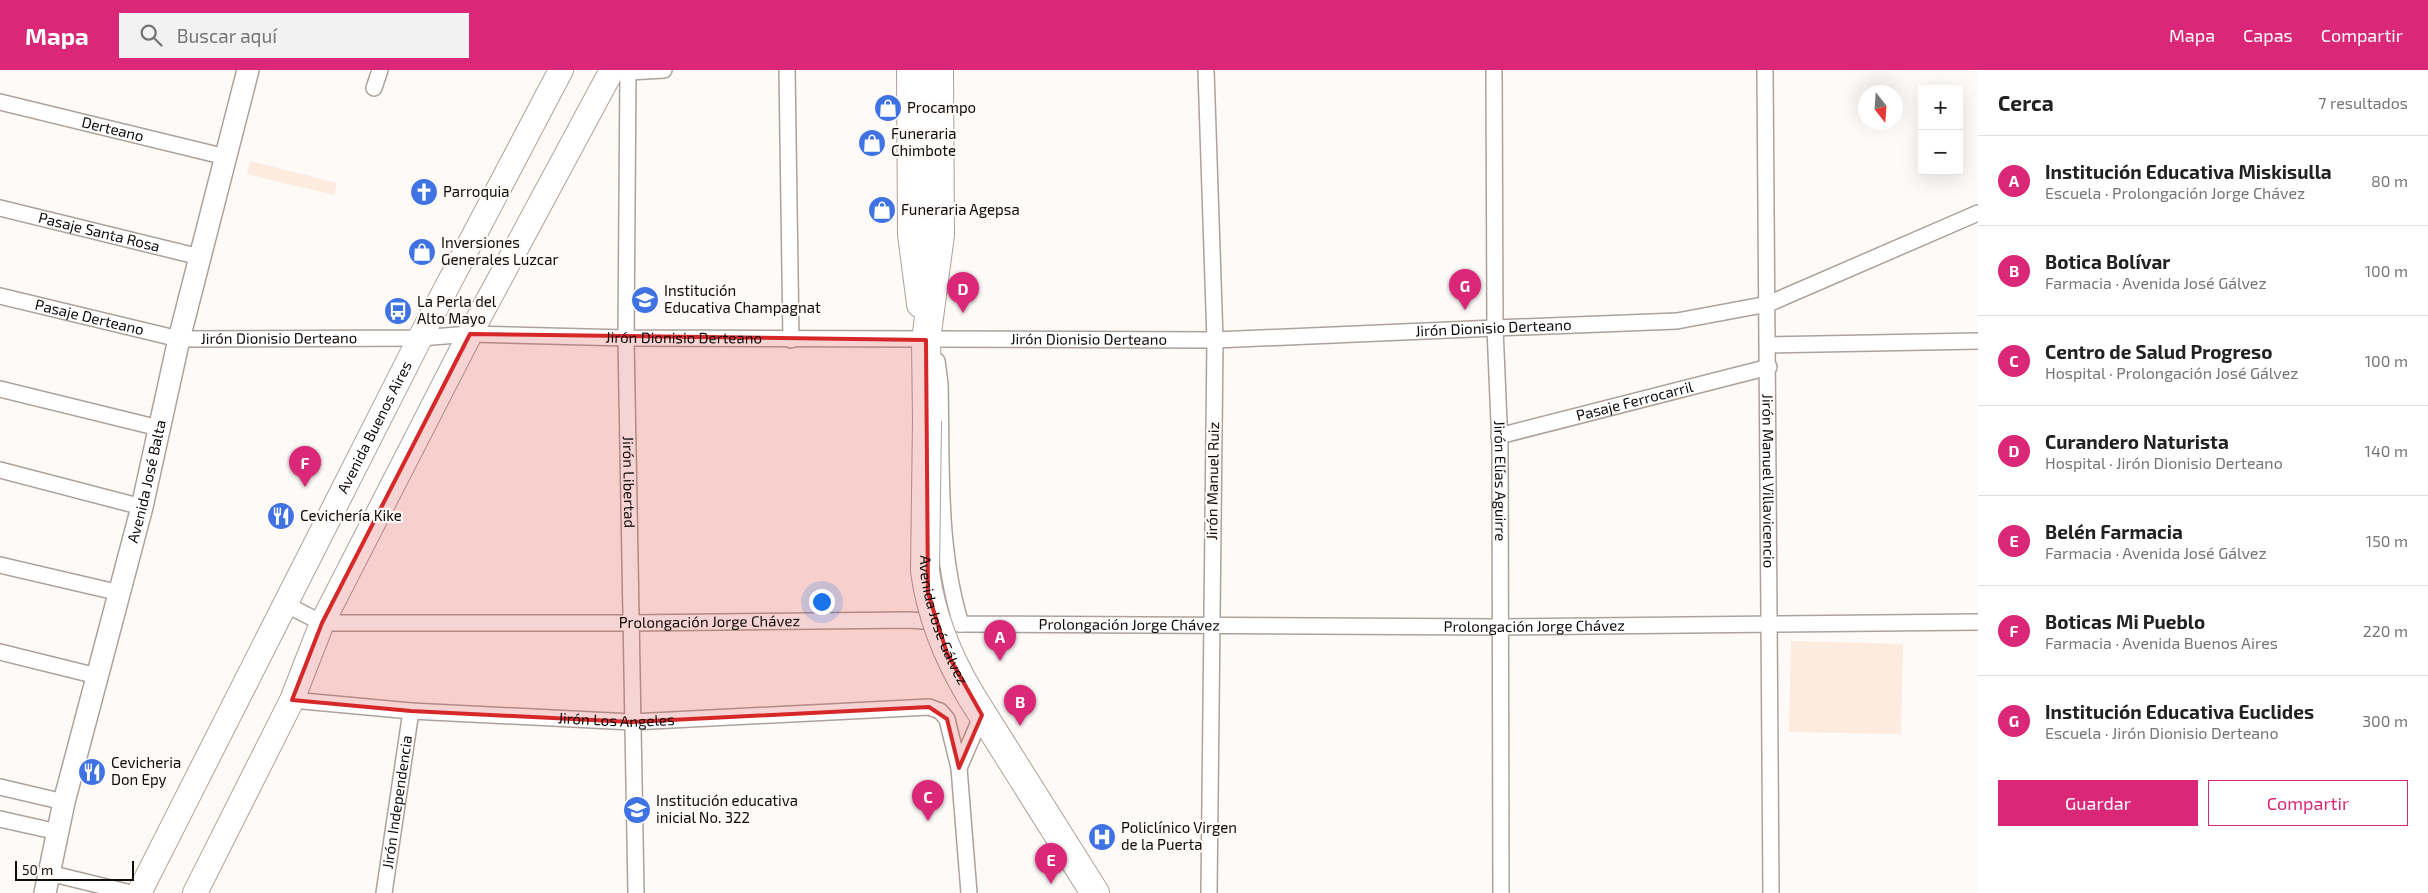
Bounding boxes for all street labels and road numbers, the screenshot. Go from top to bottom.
street label: Derteano [80,112,146,145]
street label: Pasaje Santa Rosa [37,208,162,255]
street label: Pasaje Derteano [33,295,146,338]
street label: Jirón Dionisio Derteano [1415,315,1572,339]
street label: Jirón Dionisio Derteano [605,327,762,346]
street label: Jirón Dionisio Derteano [201,328,357,347]
street label: Jirón Dionisio Derteano [1010,329,1167,348]
street label: Avenida Buenos Aires [333,358,415,496]
street label: Pasaje Ferrocarril [1574,377,1695,424]
street label: Jirón Manuel Villavicencio [1759,394,1779,568]
street label: Avenida José Balta [123,418,169,545]
street label: Jirón Elías Aguirre [1491,420,1510,541]
street label: Jirón Manuel Ruiz [1202,422,1222,540]
street label: Jirón Libertad [620,436,639,528]
street label: Avenida José Gálvez [917,555,973,687]
street label: Prolongación Jorge Chávez [619,611,800,631]
street label: Prolongación Jorge Chávez [1039,614,1220,633]
street label: Prolongación Jorge Chávez [1444,616,1625,635]
street label: Jirón Los Angeles [558,708,675,730]
street label: Jirón Independencia [378,734,415,870]

